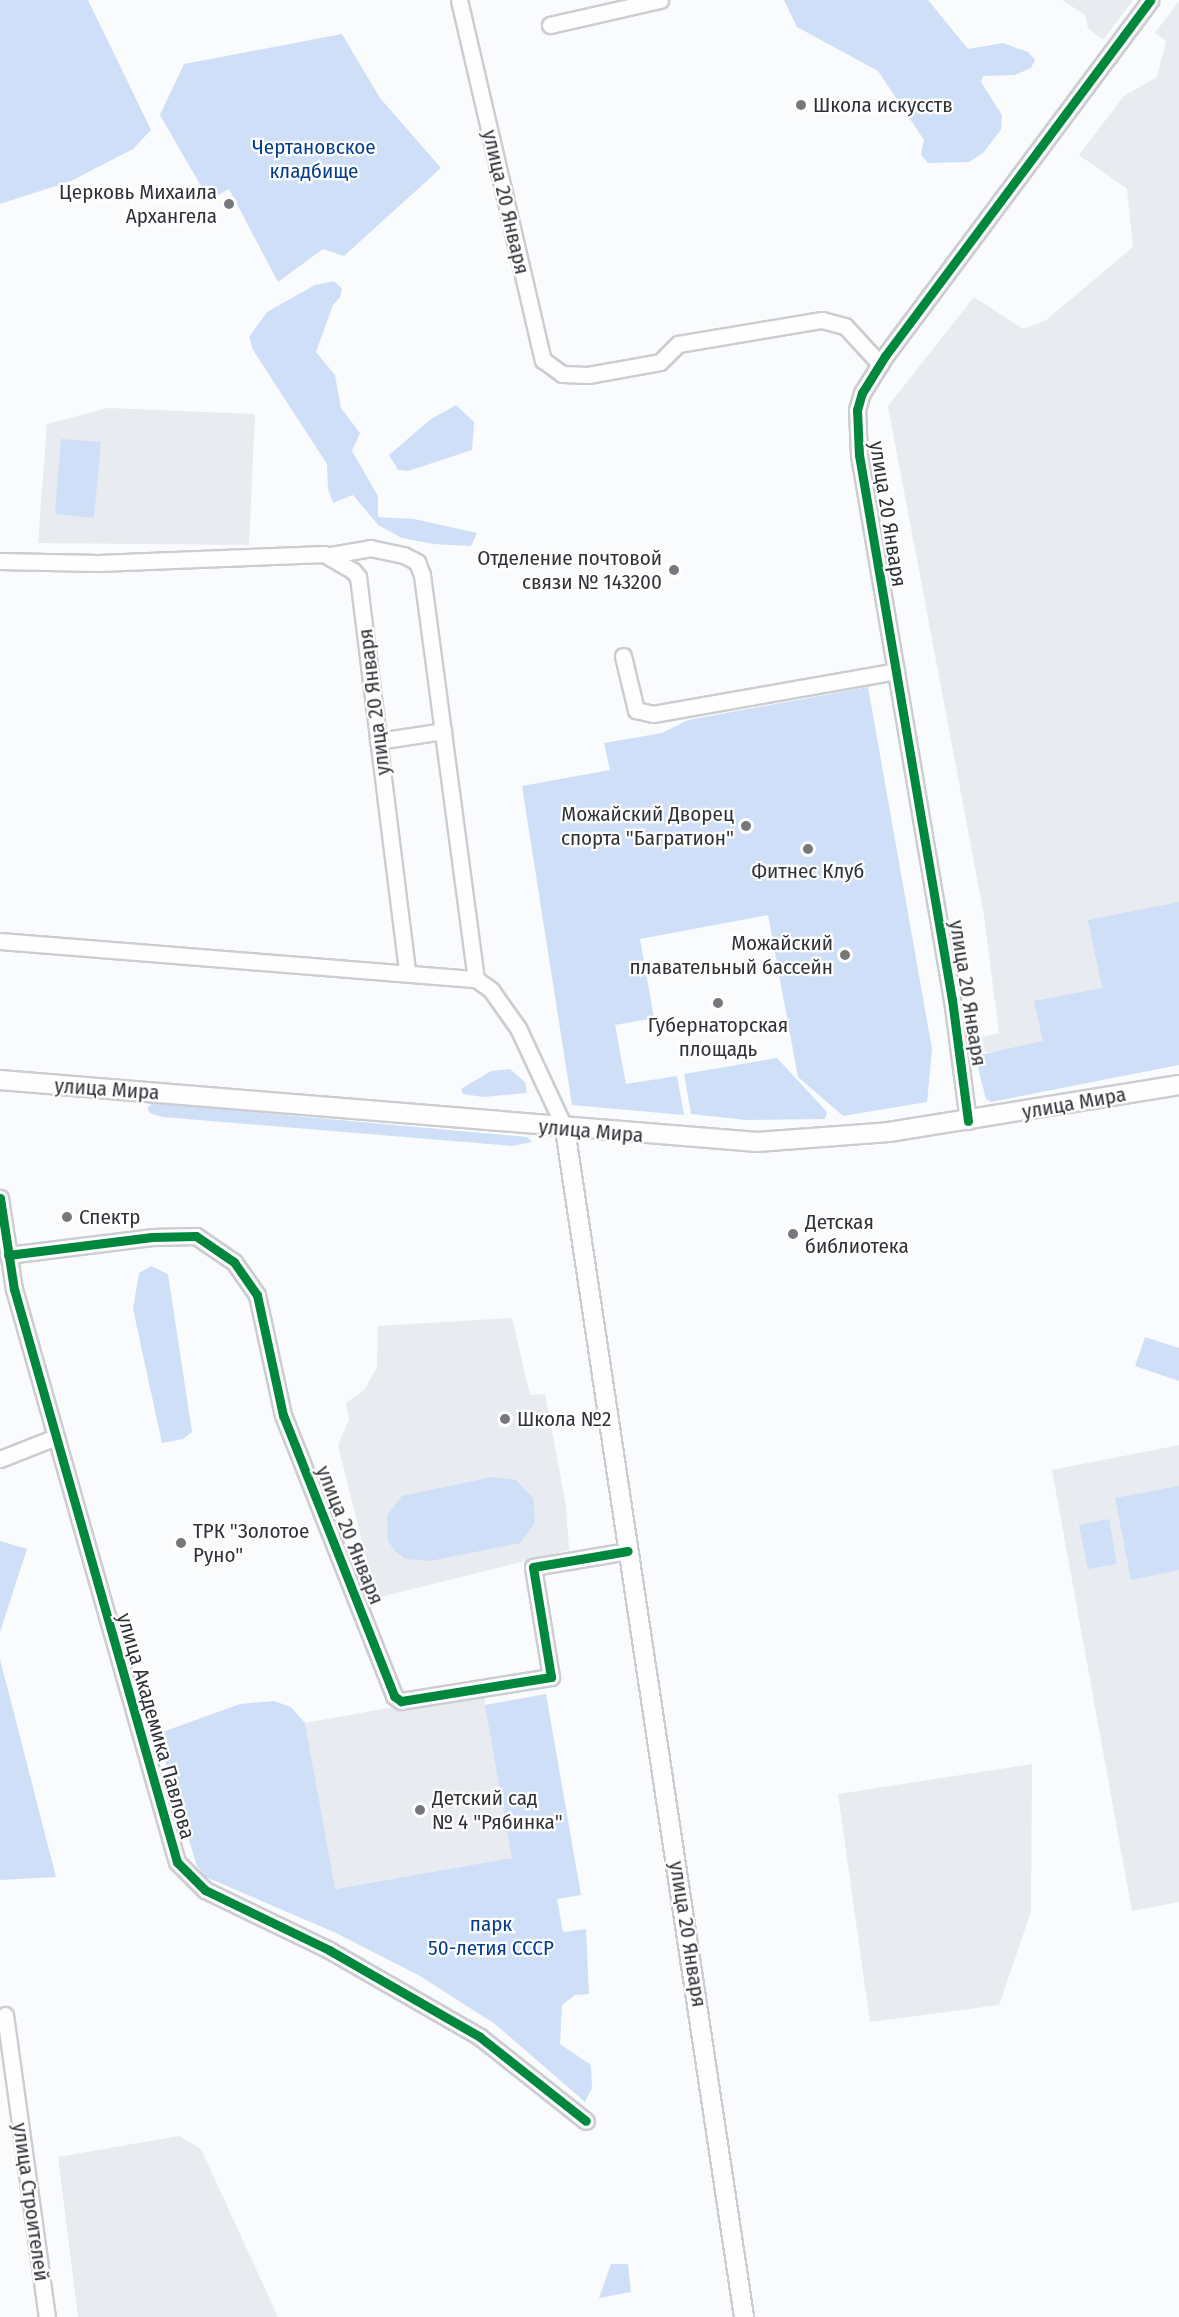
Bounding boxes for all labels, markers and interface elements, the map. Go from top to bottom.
place label: Школа искусств [813,92,953,118]
marker: Школа искусств [794,98,808,112]
street label: улица 20 Января [477,127,535,277]
park label: Чертановское кладбище [252,134,376,184]
place label: Церковь Михаила Архангела [59,179,217,229]
marker: Церковь Михаила Архангела [222,197,236,211]
street label: улица 20 Января [864,439,912,589]
place label: Отделение почтовой связи № 143200 [477,545,662,595]
marker: Отделение почтовой связи № 143200 [667,563,681,577]
street label: улица 20 Января [353,627,395,777]
place label: Можайский Дворец спорта "Багратион" [561,801,734,851]
marker: Можайский Дворец спорта "Багратион" [739,819,753,833]
marker: Фитнес Клуб [801,842,815,856]
place label: Фитнес Клуб [751,858,865,884]
street label: улица 20 Января [944,918,992,1068]
place label: Можайский плавательный бассейн [629,930,833,980]
marker: Можайский плавательный бассейн [838,948,852,962]
marker: Губернаторская площадь [711,996,725,1010]
place label: Губернаторская площадь [648,1012,788,1062]
street label: улица Мира [54,1073,160,1105]
street label: улица Мира [1020,1081,1128,1125]
street label: улица Мира [538,1114,644,1148]
place label: Спектр [79,1204,140,1230]
place label: Детская библиотека [805,1209,909,1259]
marker: Спектр [60,1210,74,1224]
marker: Детская библиотека [786,1227,800,1241]
place label: Школа №2 [517,1406,611,1432]
marker: Школа №2 [498,1412,512,1426]
street label: улица 20 Января [311,1462,389,1608]
place label: ТРК "Золотое Руно" [193,1518,309,1568]
marker: ТРК "Золотое Руно" [174,1536,188,1550]
street label: улица Академика Павлова [112,1610,200,1842]
place label: Детский сад № 4 "Рябинка" [432,1785,563,1835]
marker: Детский сад № 4 "Рябинка" [413,1803,427,1817]
street label: улица 20 Января [664,1859,712,2009]
park label: парк 50-летия СССР [428,1911,554,1961]
street label: улица Строителей [7,2121,55,2283]

